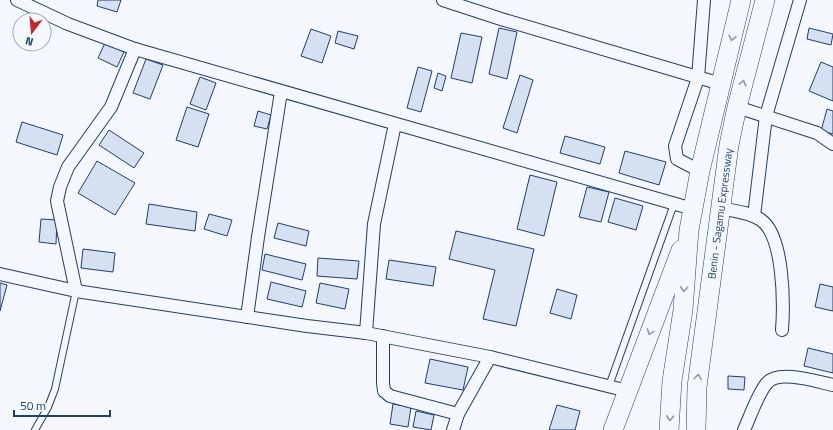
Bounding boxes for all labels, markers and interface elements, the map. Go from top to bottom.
north arrow [12,12,52,52]
text: N [23,33,35,50]
one-way arrow [728,35,736,41]
one-way arrow [738,80,747,87]
street label: Benin - Sagamu Expressway [703,146,737,280]
one-way arrow [680,286,689,292]
one-way arrow [647,328,655,335]
one-way arrow [693,374,702,380]
scale bar [14,392,110,418]
text: 50 m [20,396,46,415]
one-way arrow [665,415,674,421]

